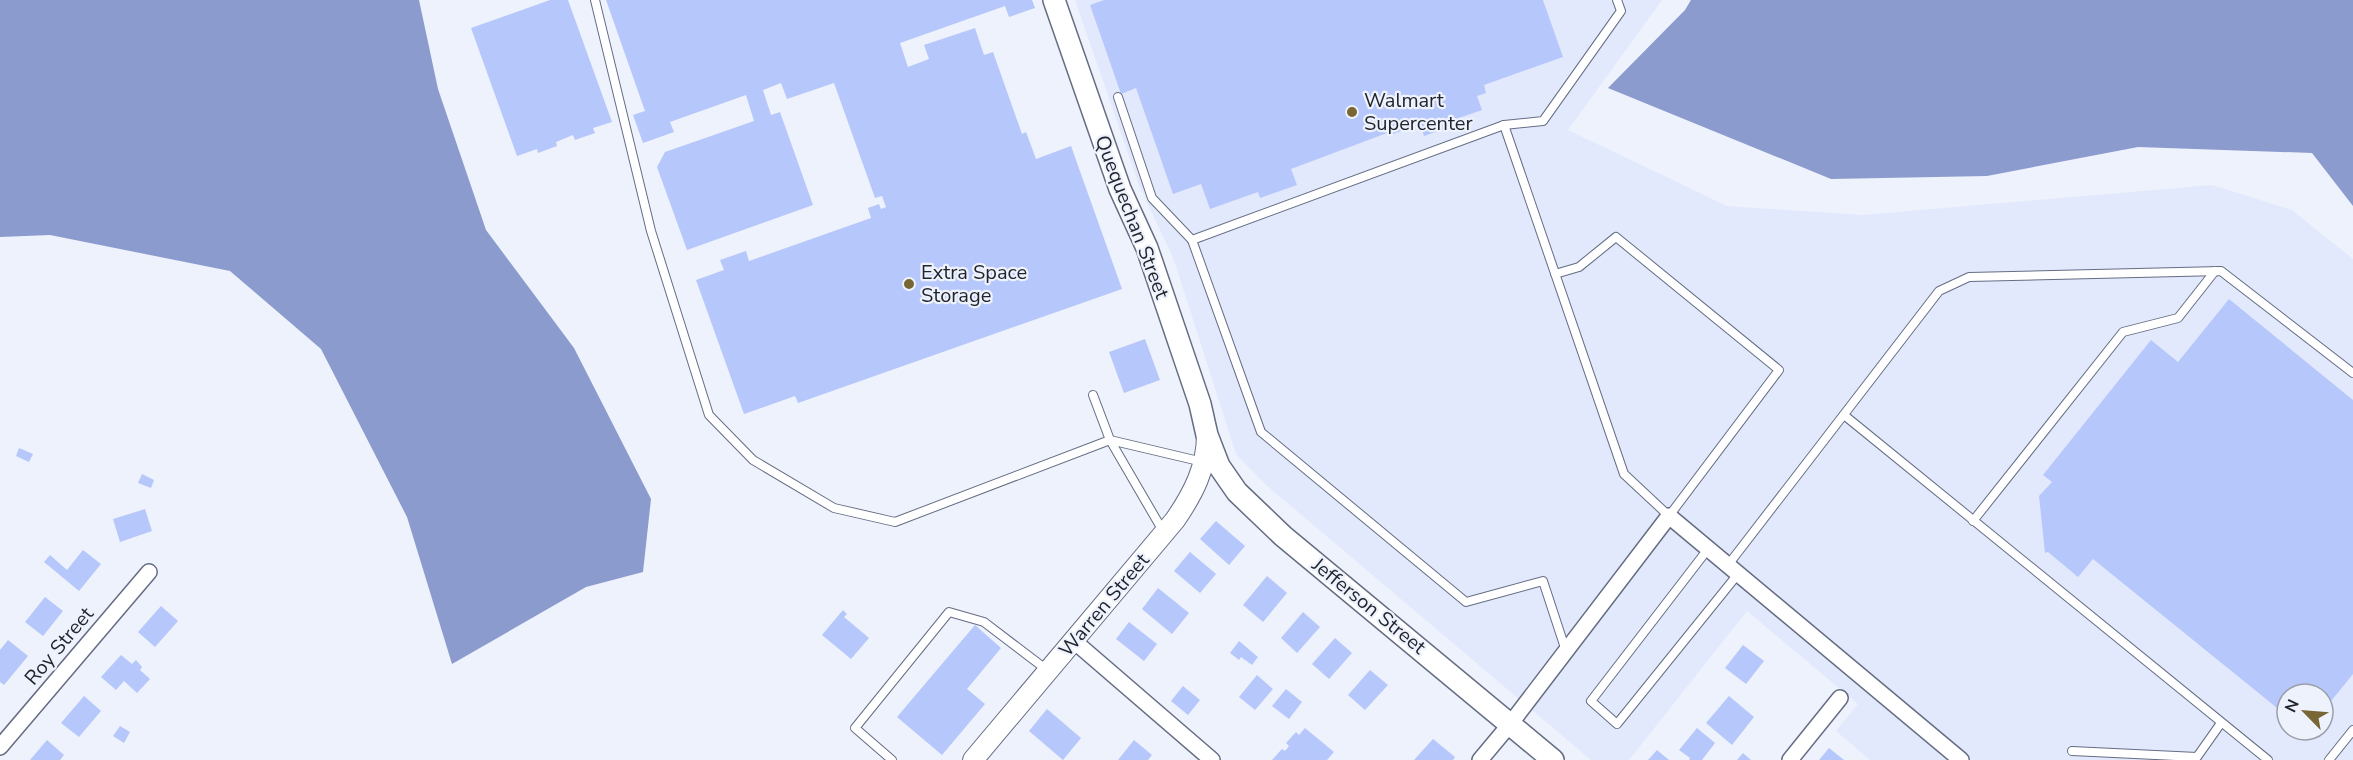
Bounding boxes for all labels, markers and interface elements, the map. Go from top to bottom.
place label: Walmart Supercenter [1364,87,1473,137]
marker: Walmart Supercenter [1345,105,1359,119]
street label: Quequechan Street [1088,131,1176,304]
place label: Extra Space Storage [921,259,1027,309]
marker: Extra Space Storage [902,277,916,291]
street label: Warren Street [1053,547,1156,662]
street label: Jefferson Street [1306,551,1432,661]
street label: Roy Street [18,601,100,691]
north arrow [2275,682,2335,742]
text: N [2280,696,2305,716]

